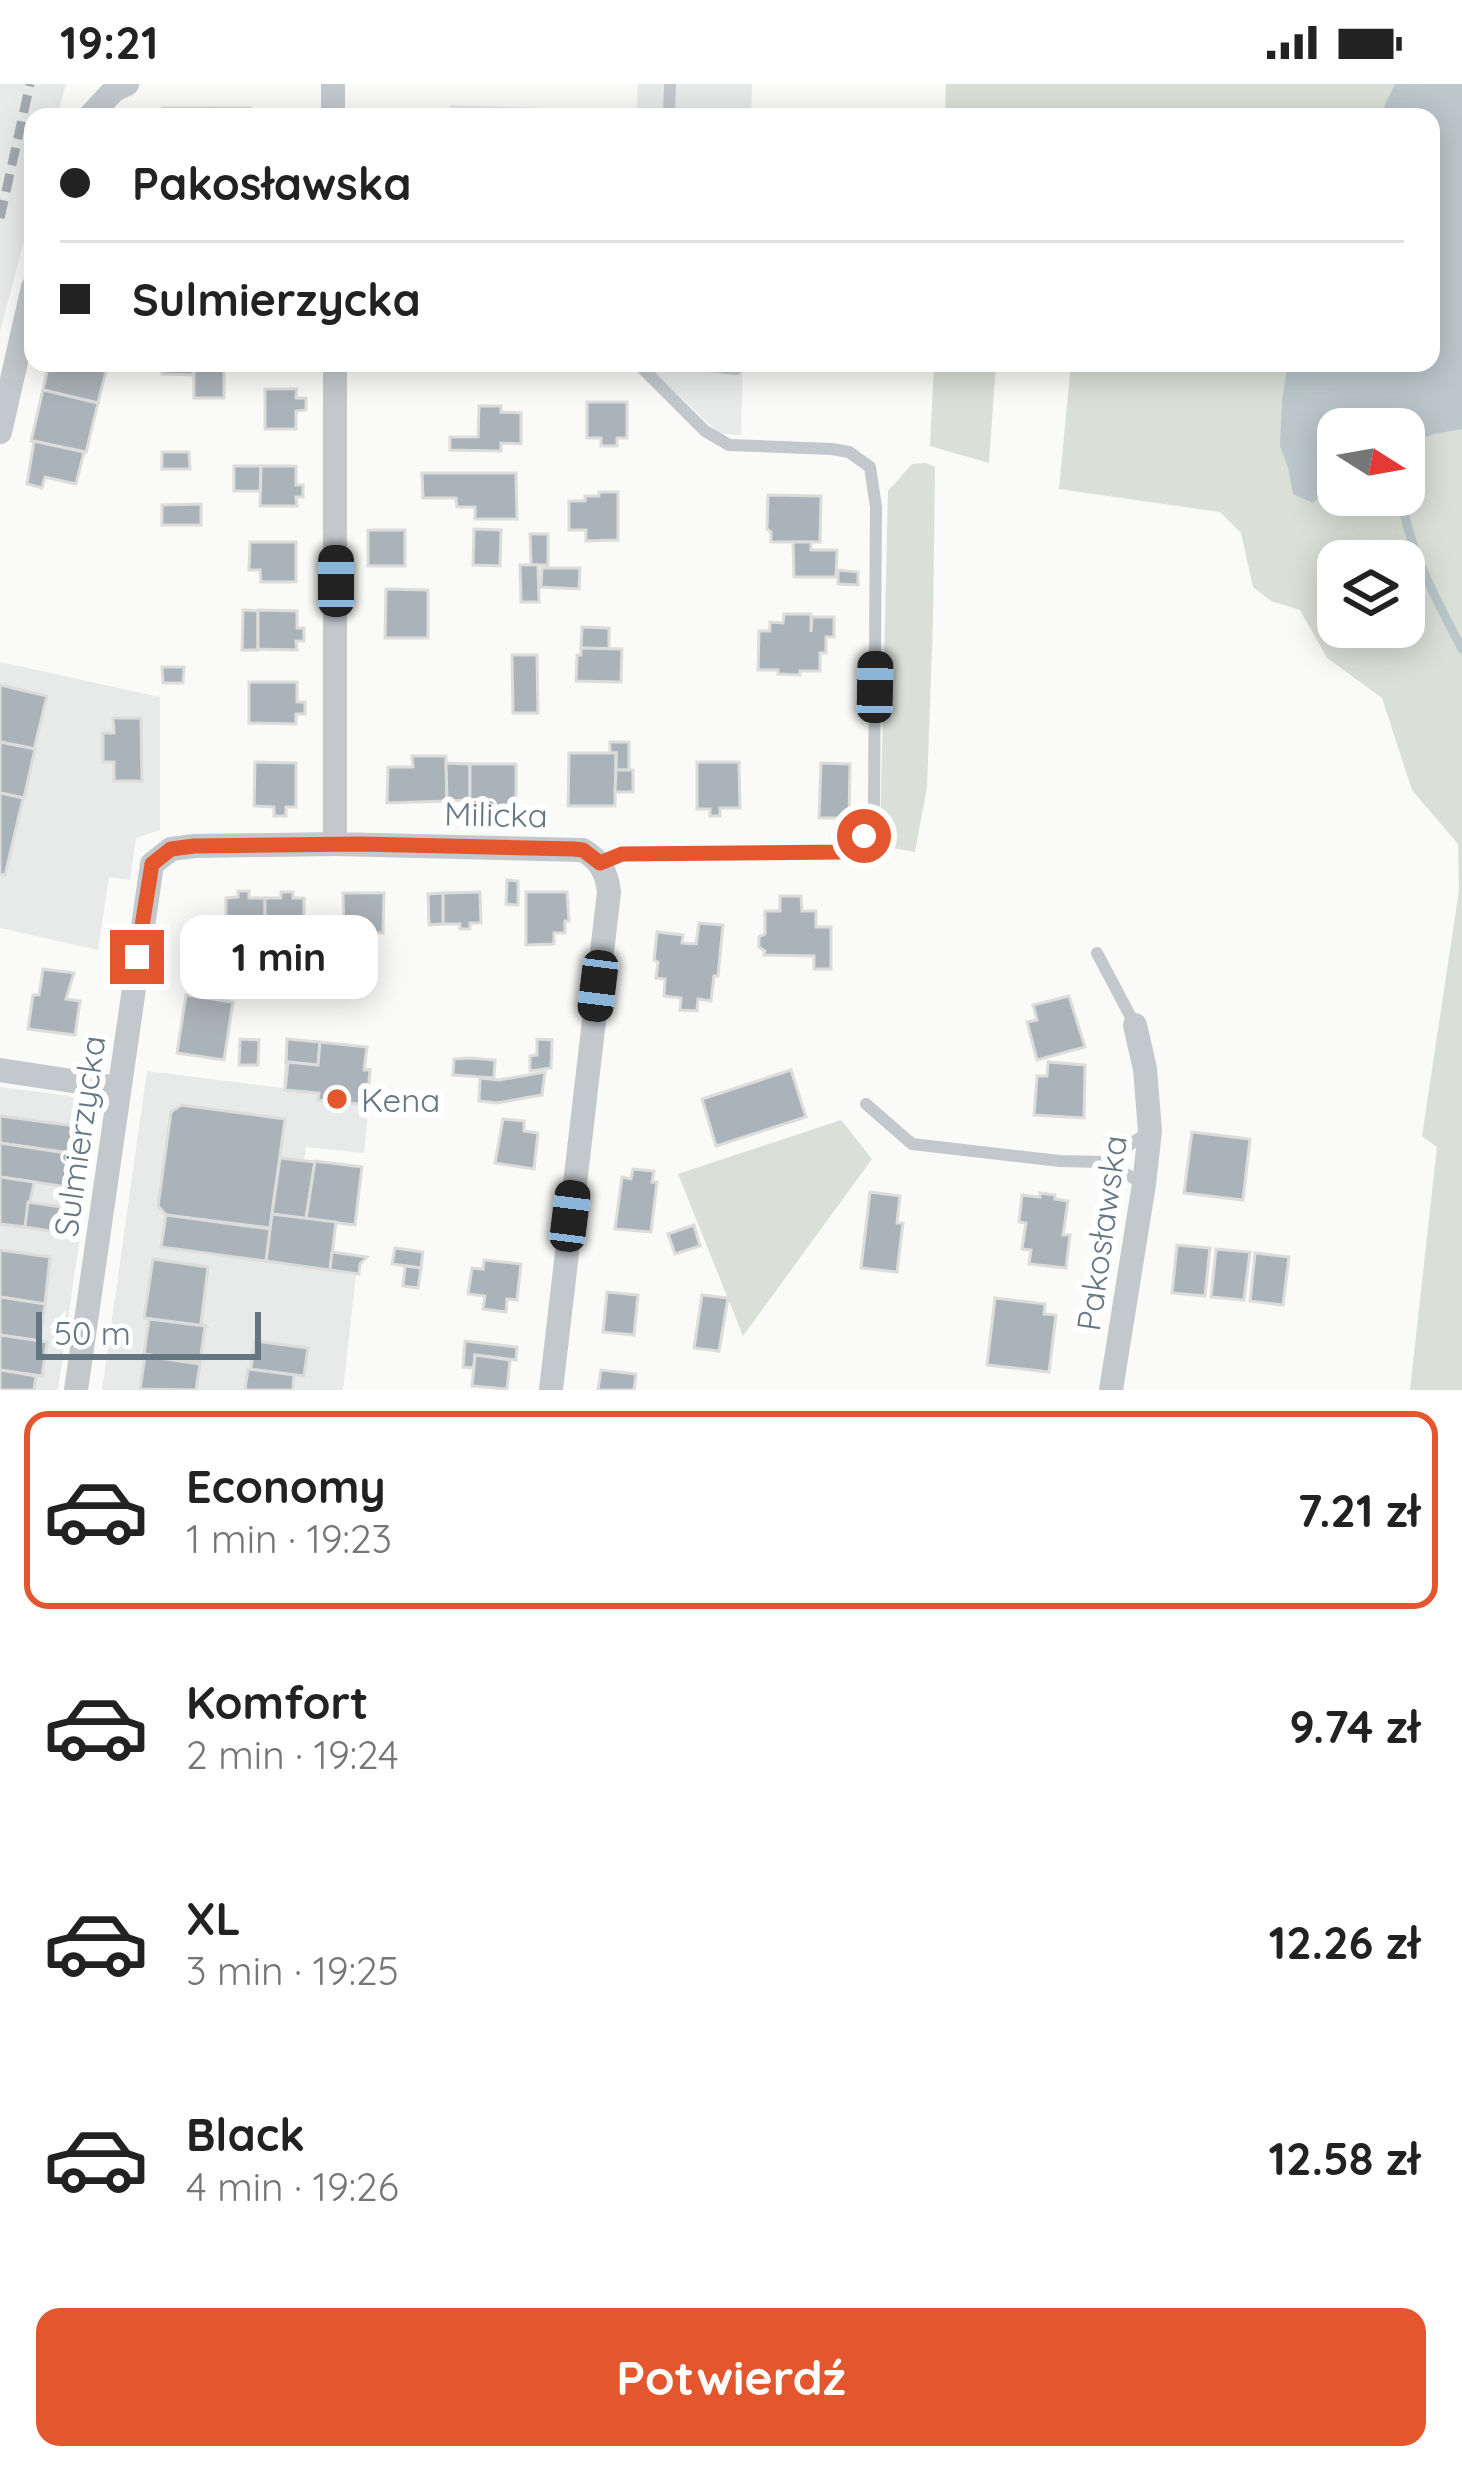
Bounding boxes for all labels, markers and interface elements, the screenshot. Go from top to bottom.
text: 19:21 [60,14,158,70]
text: Pakosławska [132,155,411,211]
text: Sulmierzycka [132,271,421,327]
north arrow [1317,408,1425,516]
map controls [1317,408,1425,648]
button: layers [1317,540,1425,648]
car [318,545,354,617]
car [856,651,894,723]
street label: Milicka [444,793,548,835]
route start [837,809,891,863]
callout: 1 min [179,915,377,999]
route end [110,930,164,984]
text: 1 min [232,932,326,981]
car [576,948,620,1024]
street label: Sulmierzycka [45,1033,113,1239]
place label: Kena [361,1079,440,1120]
marker: Kena [324,1086,350,1112]
street label: Pakosławska [1067,1133,1135,1333]
car [548,1178,592,1254]
scale bar [36,1306,261,1359]
text: 50 m [54,1312,131,1353]
icon: car [42,1456,150,1564]
text: Economy [186,1458,386,1514]
text: 7.21 zł [1298,1482,1420,1538]
text: 1 min · 19:23 [186,1514,392,1563]
icon: car [42,1672,150,1780]
text: Komfort [186,1674,368,1730]
text: 9.74 zł [1289,1698,1420,1754]
text: 2 min · 19:24 [186,1730,399,1779]
icon: car [42,1888,150,1996]
text: XL [186,1890,241,1946]
text: 12.26 zł [1269,1914,1420,1970]
text: 3 min · 19:25 [186,1946,399,1995]
icon: car [42,2104,150,2212]
text: Black [186,2106,305,2162]
text: 12.58 zł [1269,2130,1420,2186]
text: 4 min · 19:26 [186,2162,399,2211]
button: Potwierdź [36,2308,1426,2446]

